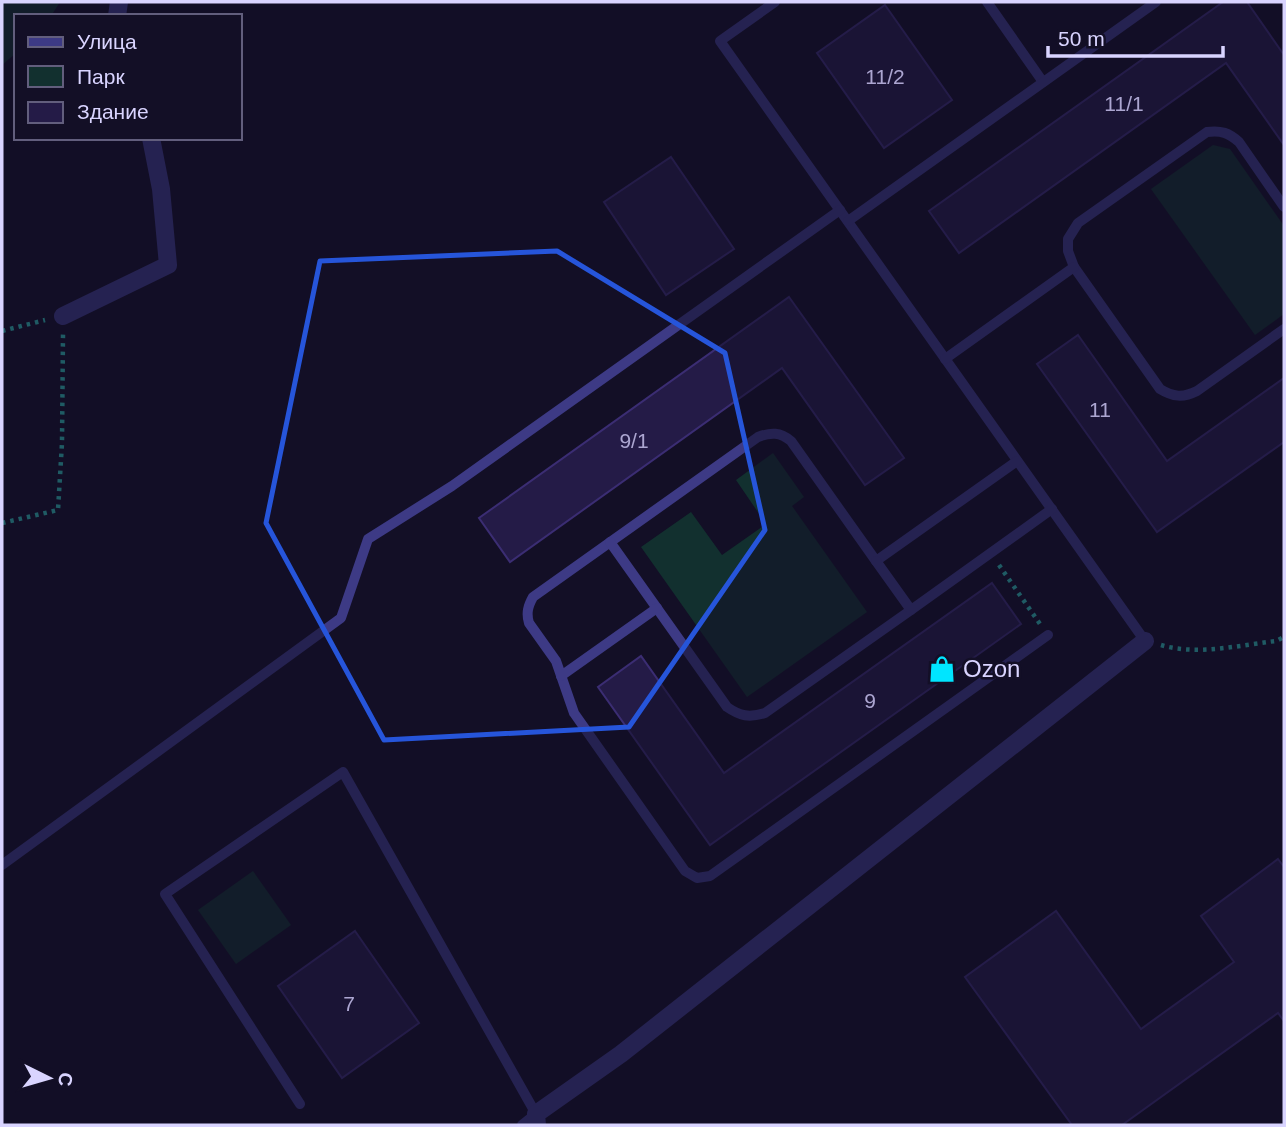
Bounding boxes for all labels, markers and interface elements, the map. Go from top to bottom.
legend [14,14,242,140]
scale bar [1048,14,1223,58]
text: 50 m [1058,27,1105,50]
text: Улица [77,30,137,53]
text: Парк [77,65,125,88]
house number: 11/2 [865,65,905,88]
house number: 11/1 [1104,92,1144,115]
text: Здание [77,100,149,123]
house number: 11 [1089,398,1111,421]
house number: 9/1 [619,429,649,452]
shop icon: Ozon [927,654,957,684]
place label: Ozon [963,655,1020,682]
house number: 9 [864,689,876,712]
house number: 7 [343,992,355,1015]
north arrow [14,1043,84,1113]
text: С [54,1072,76,1087]

